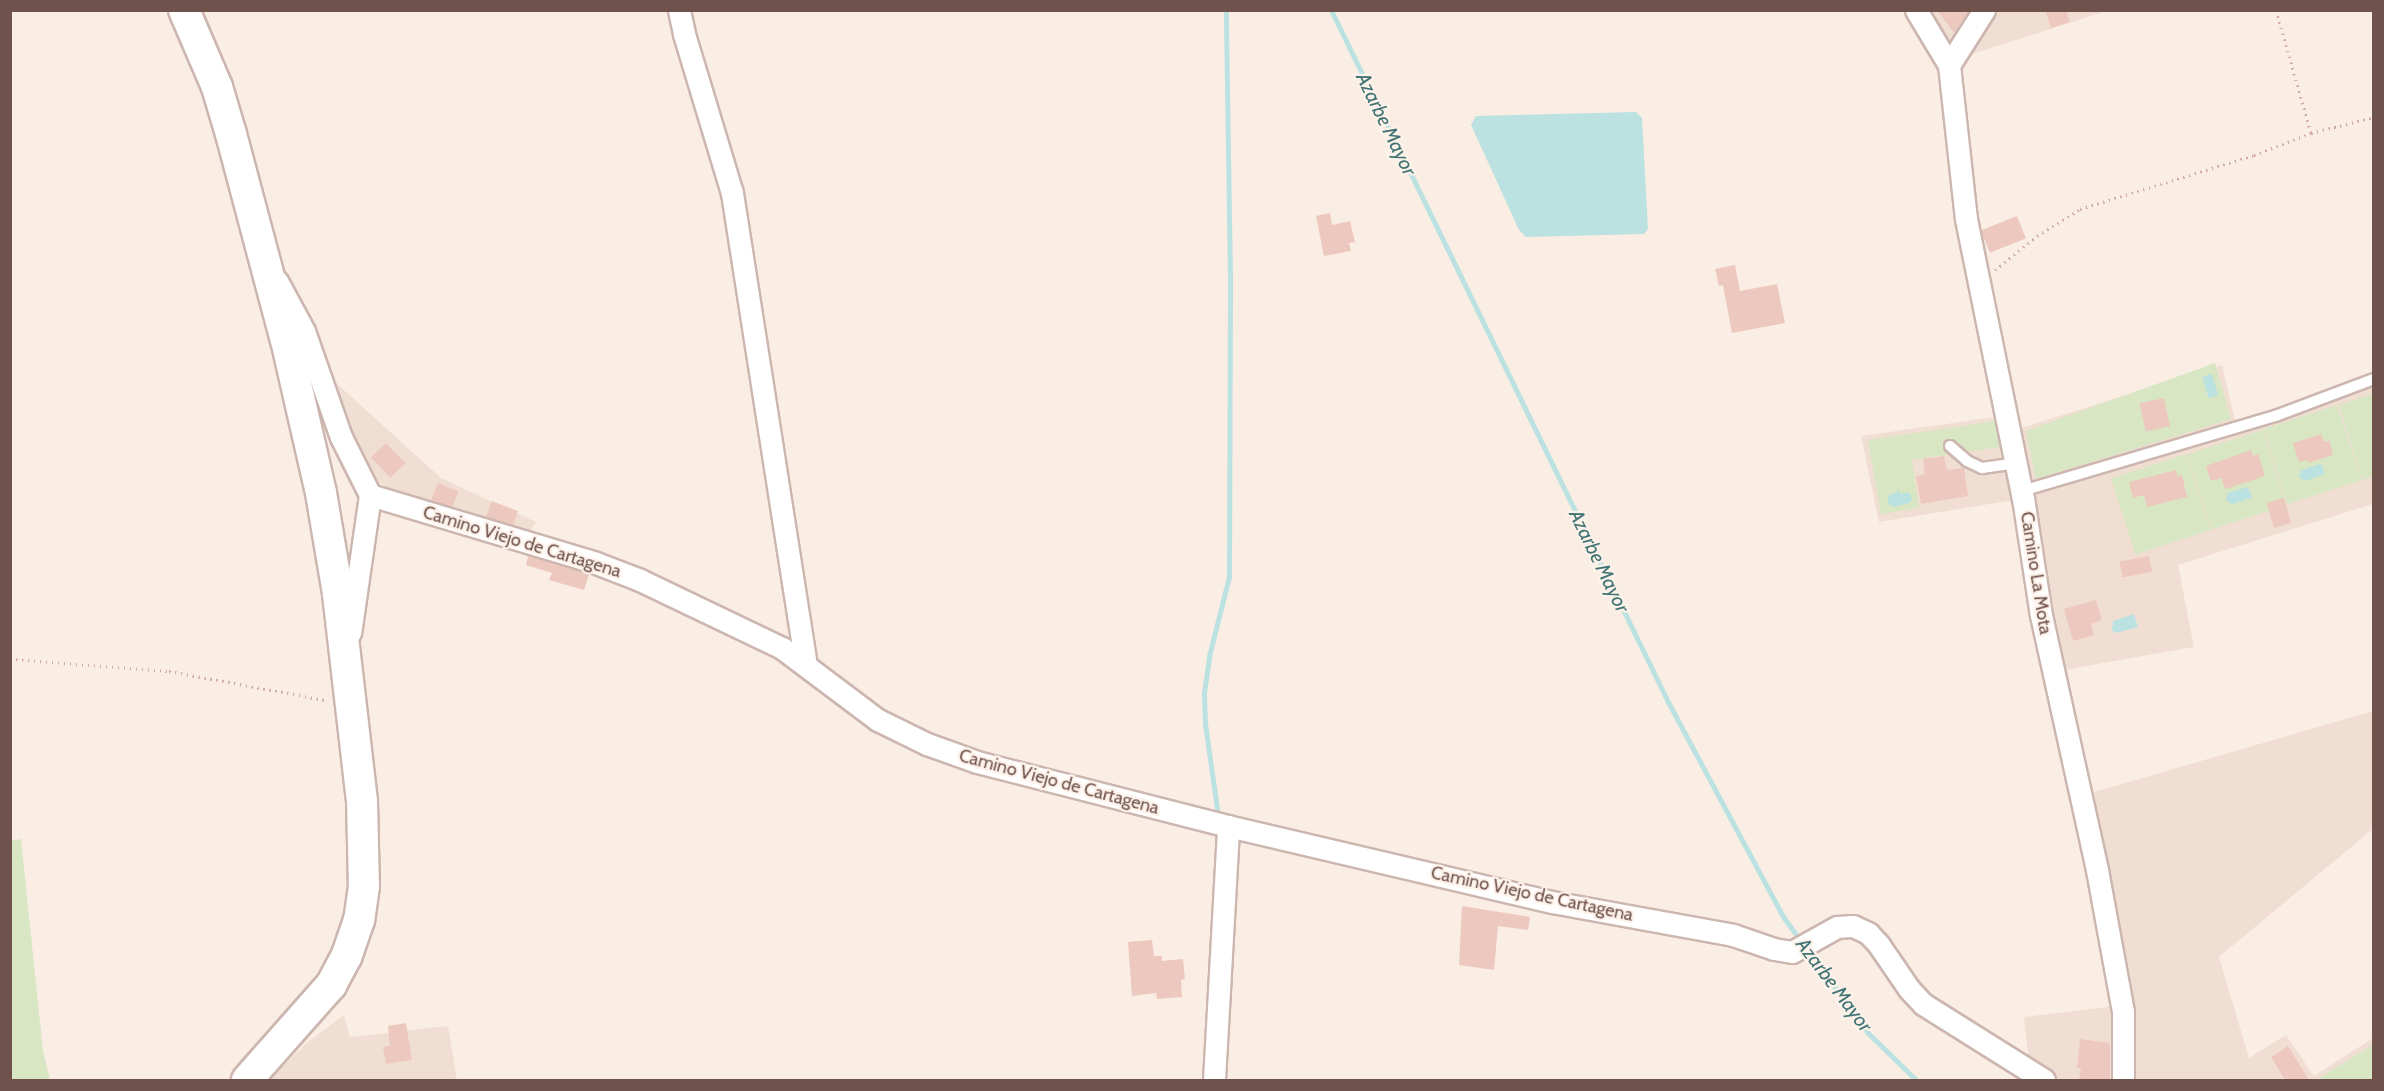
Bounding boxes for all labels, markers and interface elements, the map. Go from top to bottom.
water label: Azarbe Mayor [1351,69,1421,179]
street label: Camino Viejo de Cartagena [420,502,624,582]
water label: Azarbe Mayor [1564,506,1634,616]
street label: Camino La Mota [2016,510,2056,636]
street label: Camino Viejo de Cartagena [957,745,1161,819]
street label: Camino Viejo de Cartagena [1429,862,1635,926]
water label: Azarbe Mayor [1791,933,1877,1037]

